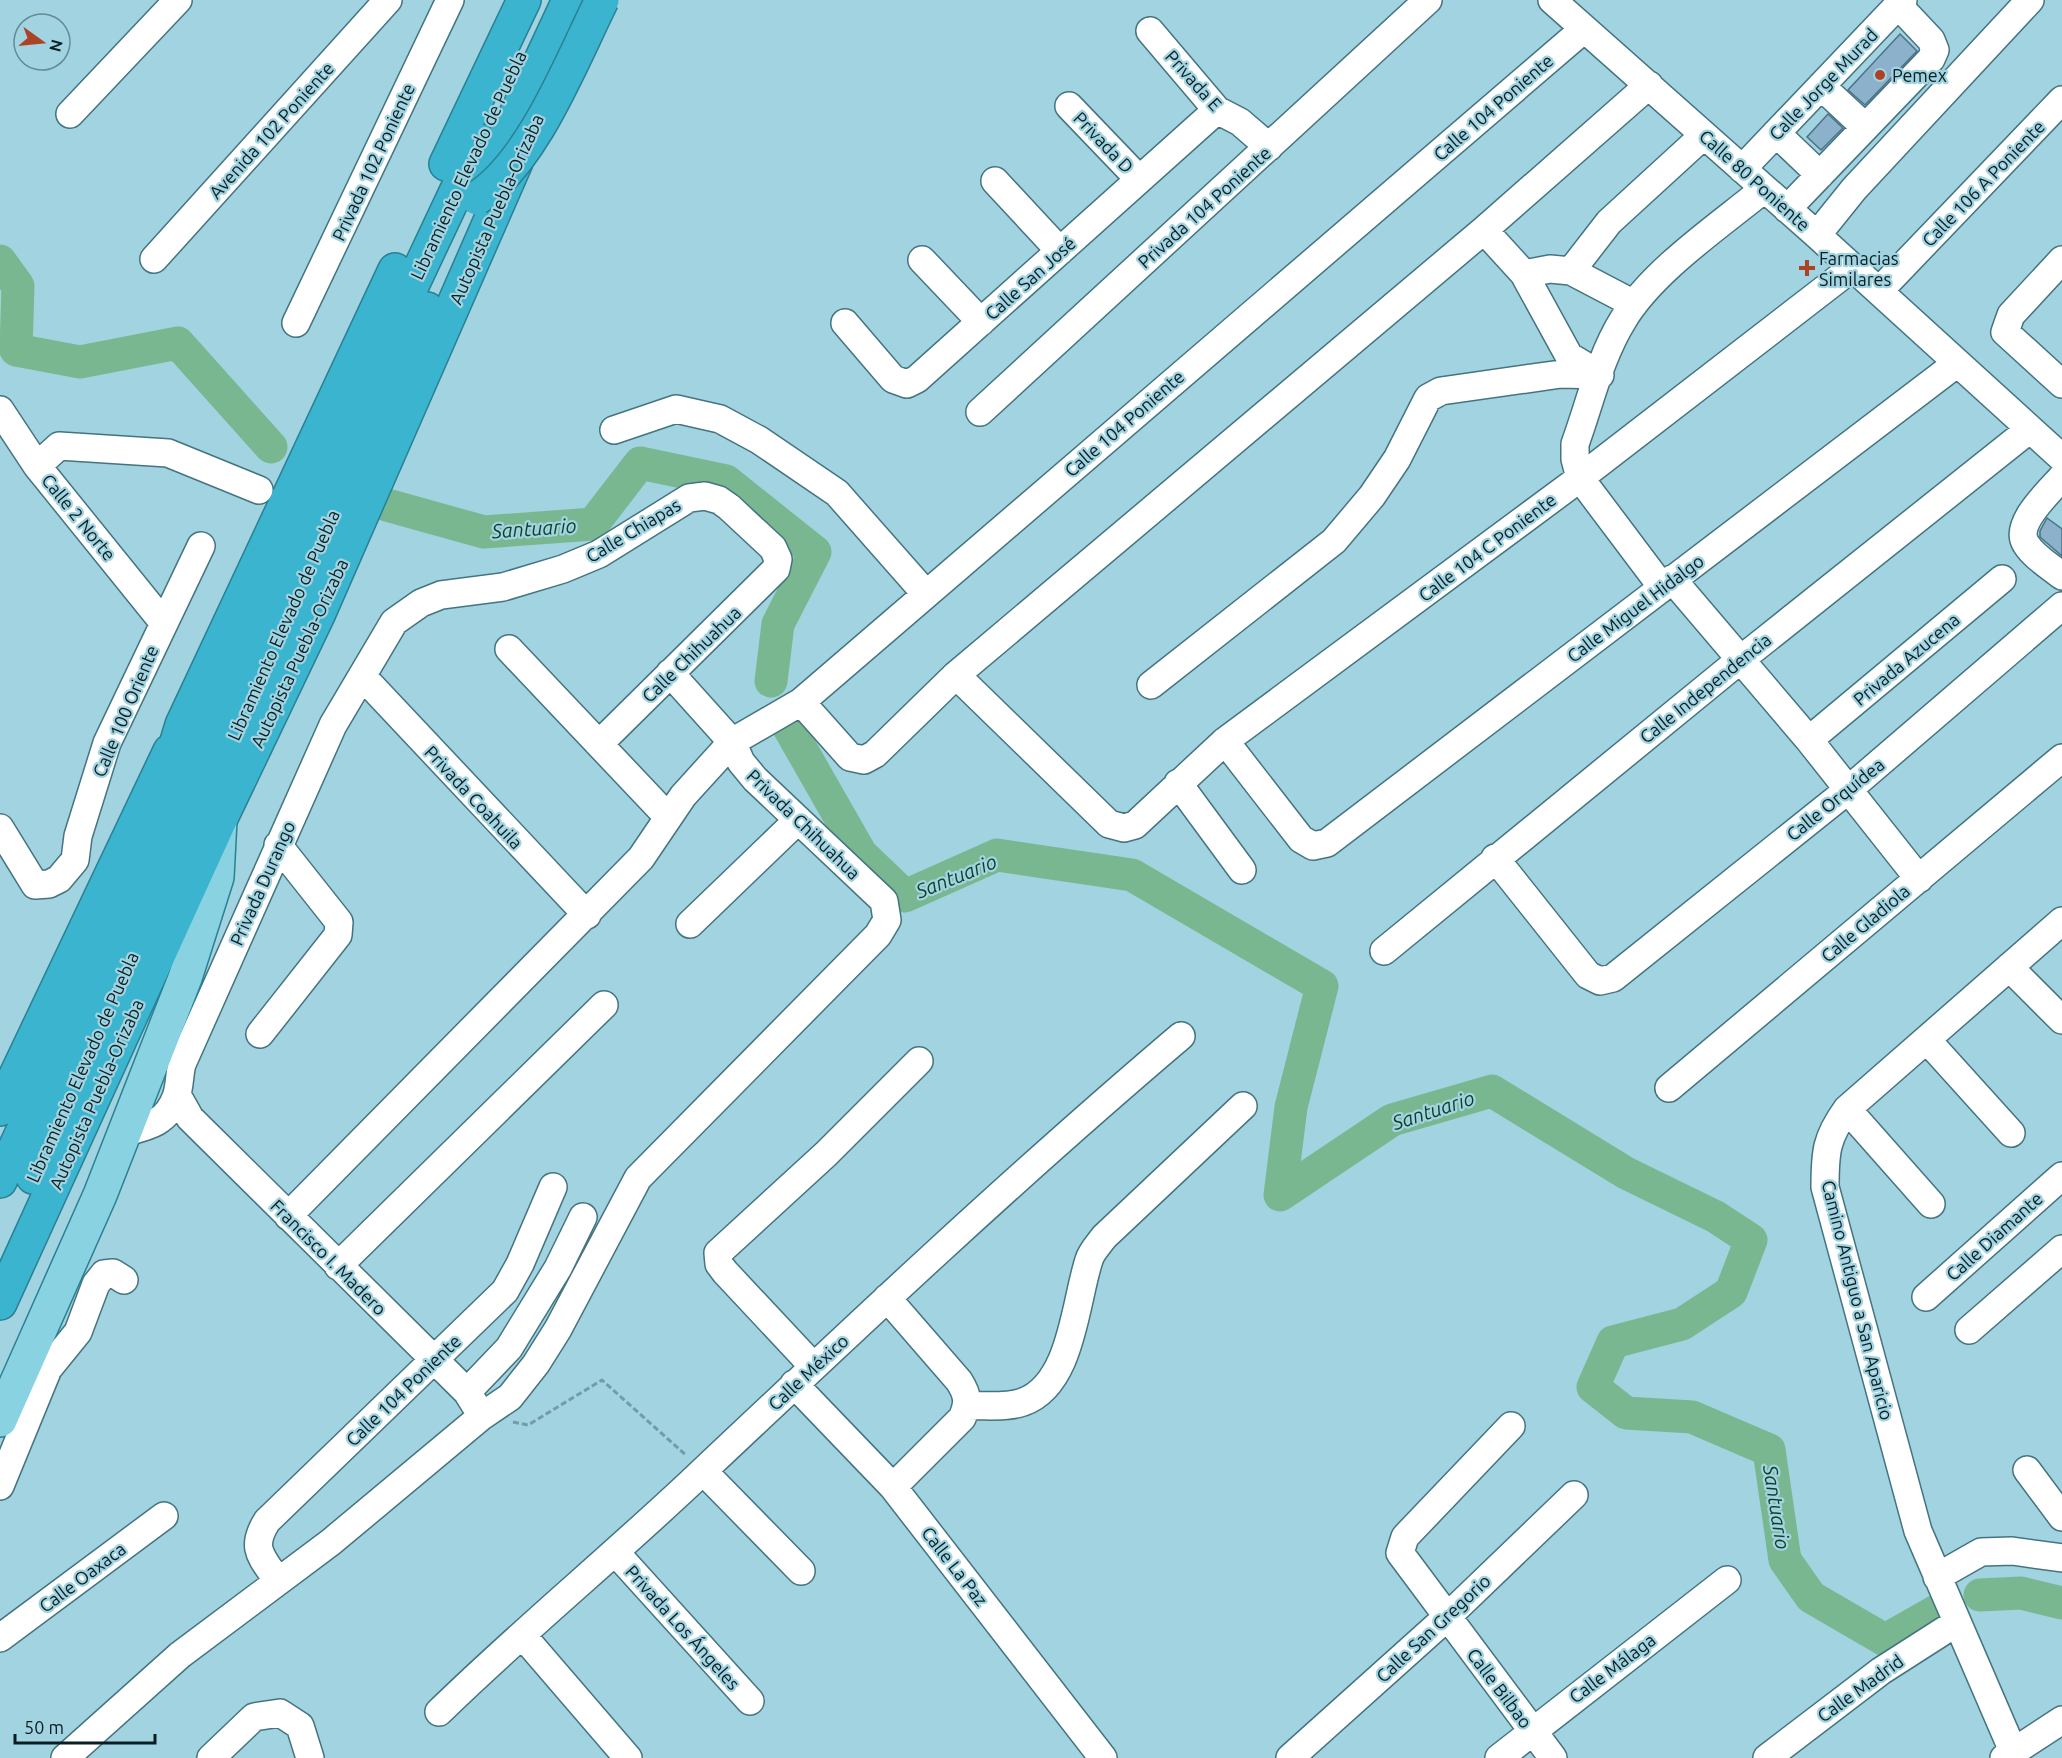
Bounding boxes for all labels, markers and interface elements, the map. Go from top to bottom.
north arrow [12,12,72,72]
street label: Calle Jorge Murad [1765,24,1881,144]
text: N [46,38,67,54]
street label: Privada E [1162,46,1226,114]
street label: Libramiento Elevado de Puebla [406,47,530,283]
street label: Calle 104 Poniente [1429,50,1557,164]
street label: Avenida 102 Poniente [205,58,337,202]
place label: Pemex [1892,65,1947,85]
marker: Pemex [1873,68,1887,82]
street label: Privada 102 Poniente [328,80,418,244]
street label: Privada D [1070,108,1138,176]
street label: Autopista Puebla-Orizaba [445,111,547,307]
street label: Calle 106 A Poniente [1918,116,2048,250]
street label: Calle 80 Poniente [1696,125,1814,235]
street label: Privada 104 Poniente [1134,142,1274,272]
street label: Calle San José [981,232,1079,324]
place label: Farmacias Similares [1819,248,1899,289]
marker: Farmacias Similares [1800,261,1814,275]
street label: Calle 104 Poniente [1060,366,1188,480]
street label: Calle 2 Norte [38,470,120,564]
street label: Calle 104 C Poniente [1415,489,1559,605]
street label: Calle Chiapas [582,494,684,566]
street label: Libramiento Elevado de Puebla [223,507,343,743]
water label: Santuario [490,514,577,543]
street label: Calle Miguel Hidalgo [1563,550,1707,666]
street label: Autopista Puebla-Orizaba [246,555,352,751]
street label: Calle Chihuahua [638,602,744,706]
street label: Privada Azucena [1849,609,1963,709]
street label: Calle Independencia [1636,629,1774,747]
street label: Calle 100 Oriente [88,642,162,780]
street label: Privada Coahuila [421,741,527,853]
street label: Calle Orquídea [1782,754,1888,844]
street label: Privada Chihuahua [743,765,865,883]
street label: Privada Durango [226,818,298,948]
water label: Santuario [911,849,1000,903]
street label: Calle Gladiola [1817,880,1913,966]
street label: Libramiento Elevado de Puebla [22,949,142,1185]
street label: Autopista Puebla-Orizaba [45,996,147,1192]
water label: Santuario [1388,1086,1477,1134]
street label: Camino Antiguo a San Aparicio [1819,1178,1897,1422]
street label: Calle Diamante [1942,1188,2046,1284]
street label: Francisco I. Madero [267,1195,391,1319]
street label: Calle 104 Poniente [342,1330,464,1450]
street label: Calle México [764,1330,852,1414]
water label: Santuario [1759,1462,1795,1551]
street label: Calle La Paz [918,1523,992,1609]
street label: Calle Oaxaca [35,1538,129,1616]
street label: Privada Los Ángeles [622,1560,745,1693]
street label: Calle San Gregorio [1372,1570,1494,1686]
street label: Calle Málaga [1565,1629,1659,1707]
street label: Calle Bilbao [1464,1644,1536,1732]
street label: Calle Madrid [1813,1650,1907,1726]
scale bar [15,1707,154,1745]
text: 50 m [24,1717,64,1737]

